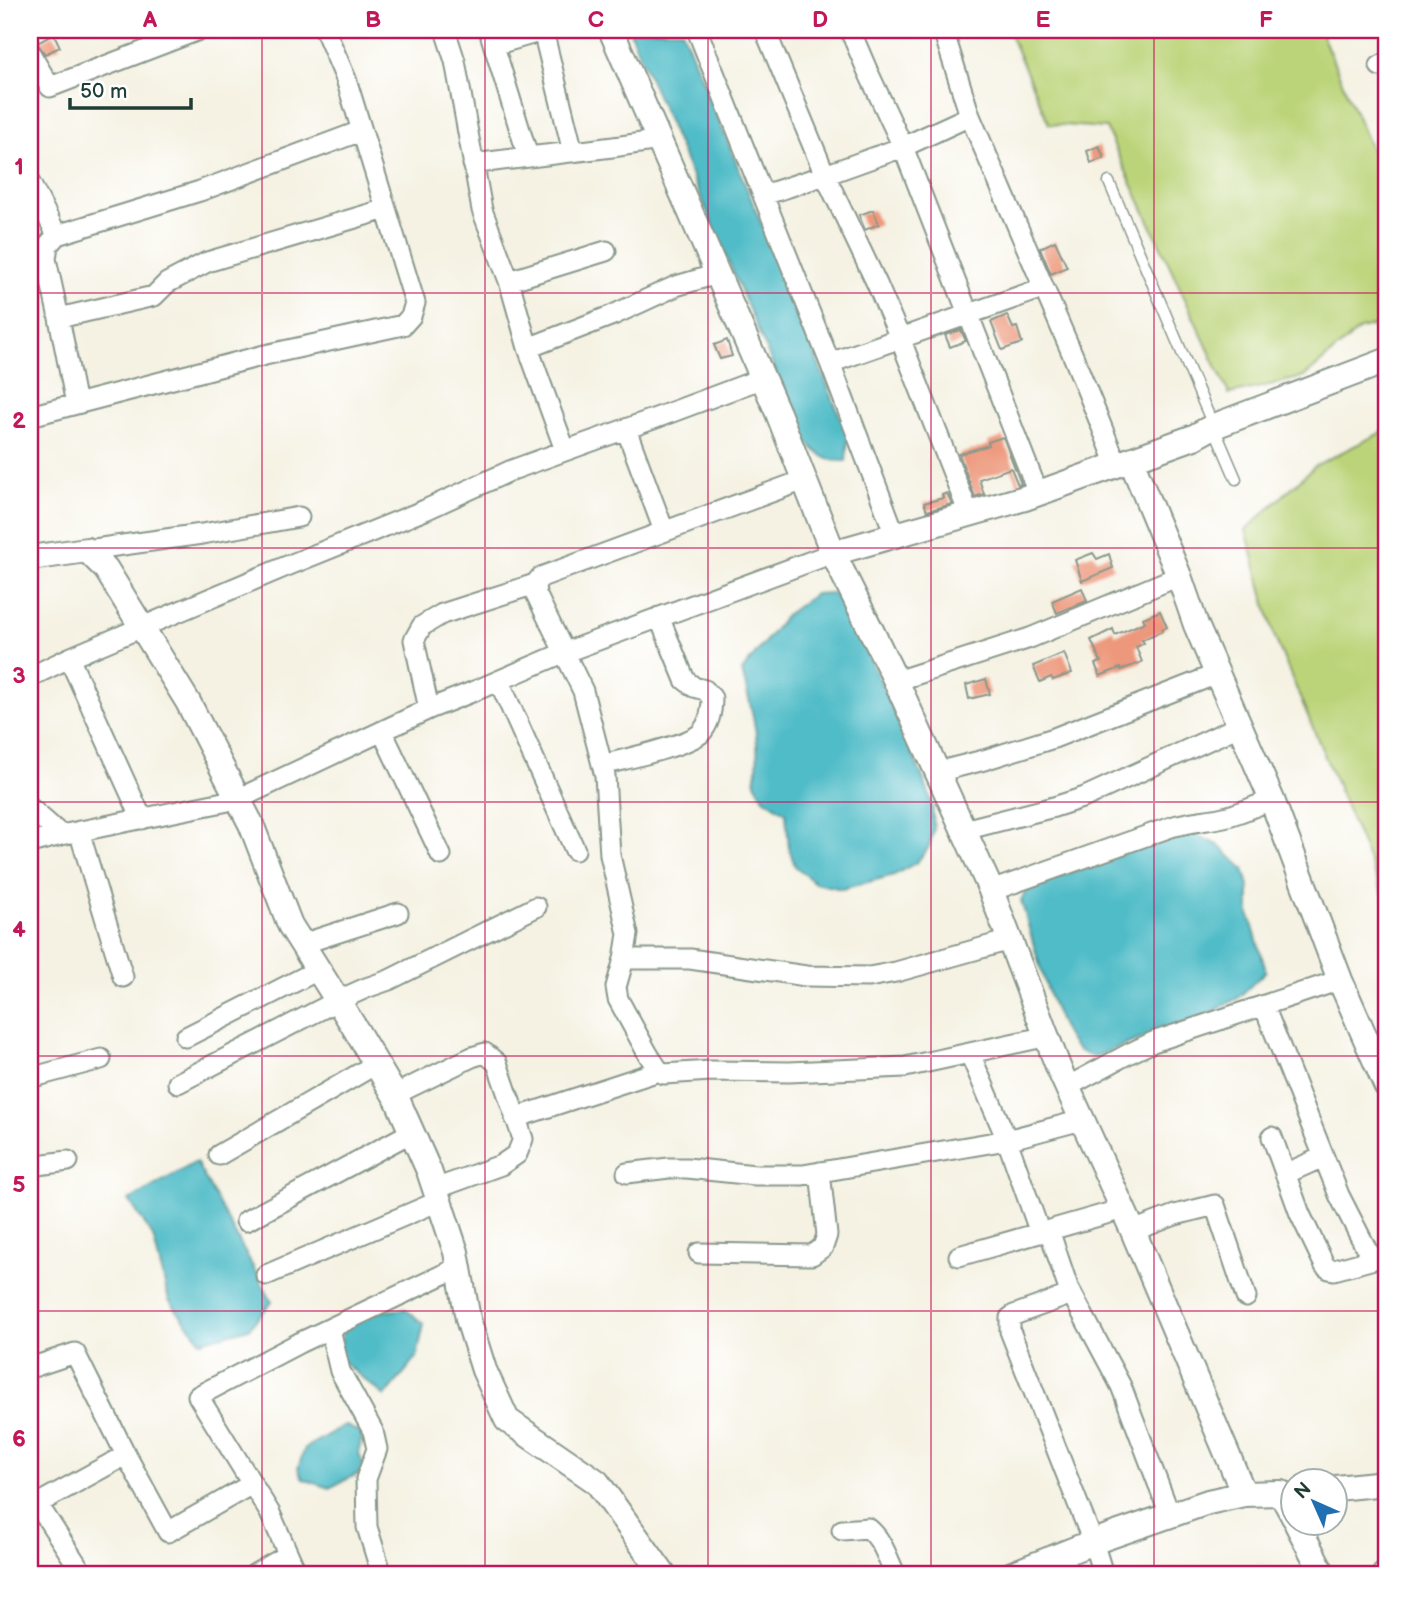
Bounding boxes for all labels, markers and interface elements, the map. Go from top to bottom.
text: A [142,6,158,34]
text: B [365,6,381,34]
text: C [588,6,604,34]
text: D [812,6,828,34]
text: E [1036,6,1051,34]
text: F [1259,6,1273,34]
scale bar [70,66,191,110]
text: 50 m [80,79,127,104]
text: 1 [14,153,24,181]
text: 2 [12,407,26,435]
text: 3 [12,662,26,690]
text: 4 [12,916,26,944]
text: 5 [12,1171,26,1199]
text: 6 [12,1425,26,1453]
north arrow [1280,1468,1350,1538]
text: N [1290,1478,1316,1504]

